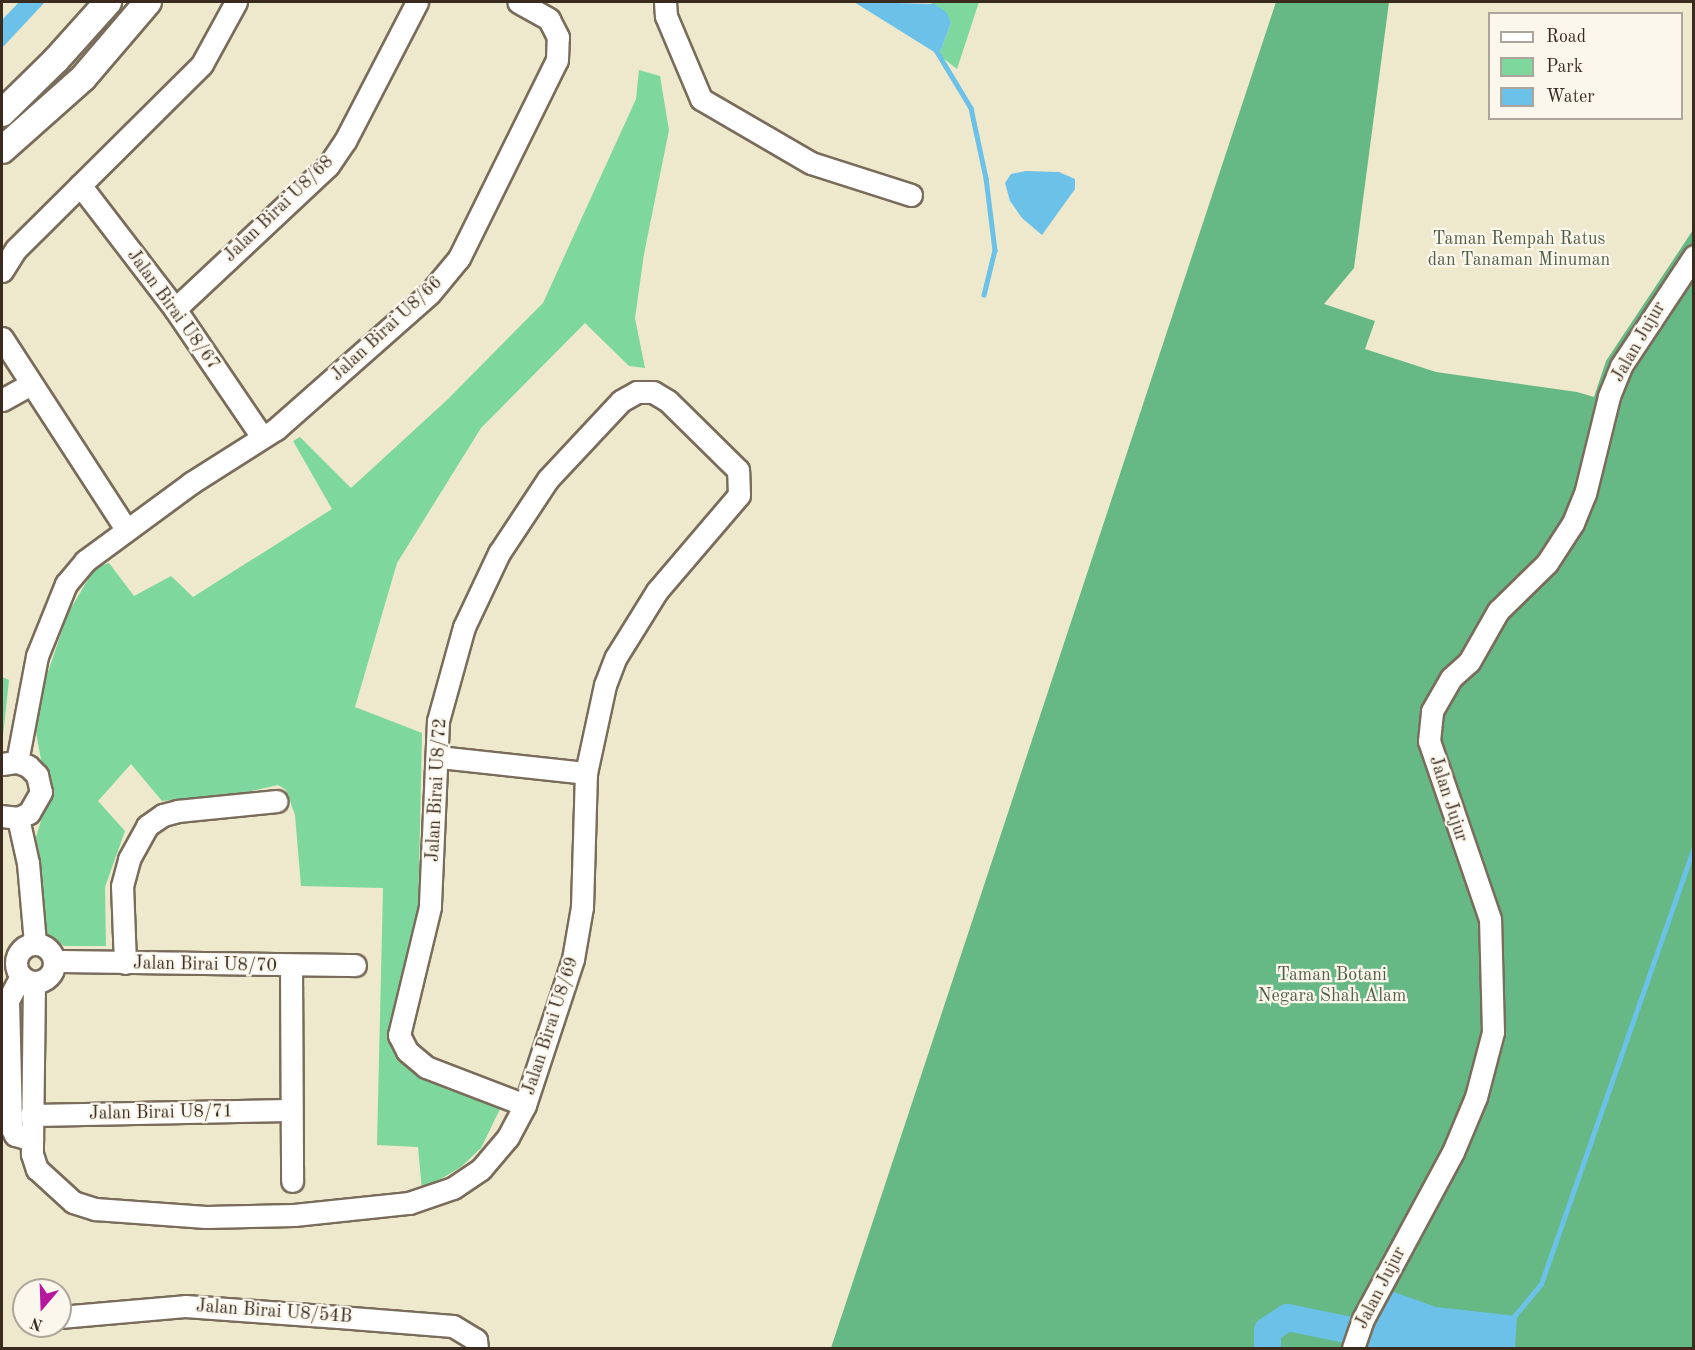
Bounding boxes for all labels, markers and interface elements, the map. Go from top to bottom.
legend [1488,12,1683,120]
text: Road [1546,28,1586,46]
text: Park [1546,58,1583,76]
text: Water [1546,88,1595,106]
street label: Jalan Birai U8/68 [220,151,338,267]
park label: Taman Rempah Ratus dan Tanaman Minuman [1428,229,1610,272]
street label: Jalan Birai U8/67 [122,245,224,375]
street label: Jalan Birai U8/66 [327,272,447,386]
street label: Jalan Jujur [1607,298,1671,386]
street label: Jalan Birai U8/72 [422,718,452,862]
street label: Jalan Jujur [1424,753,1472,845]
street label: Jalan Birai U8/70 [133,953,277,977]
street label: Jalan Birai U8/69 [518,954,584,1098]
park label: Taman Botani Negara Shah Alam [1258,965,1406,1008]
street label: Jalan Birai U8/71 [89,1101,233,1125]
street label: Jalan Jujur [1351,1243,1411,1333]
north arrow [12,1278,72,1338]
street label: Jalan Birai U8/54B [195,1296,353,1328]
text: N [28,1314,45,1333]

